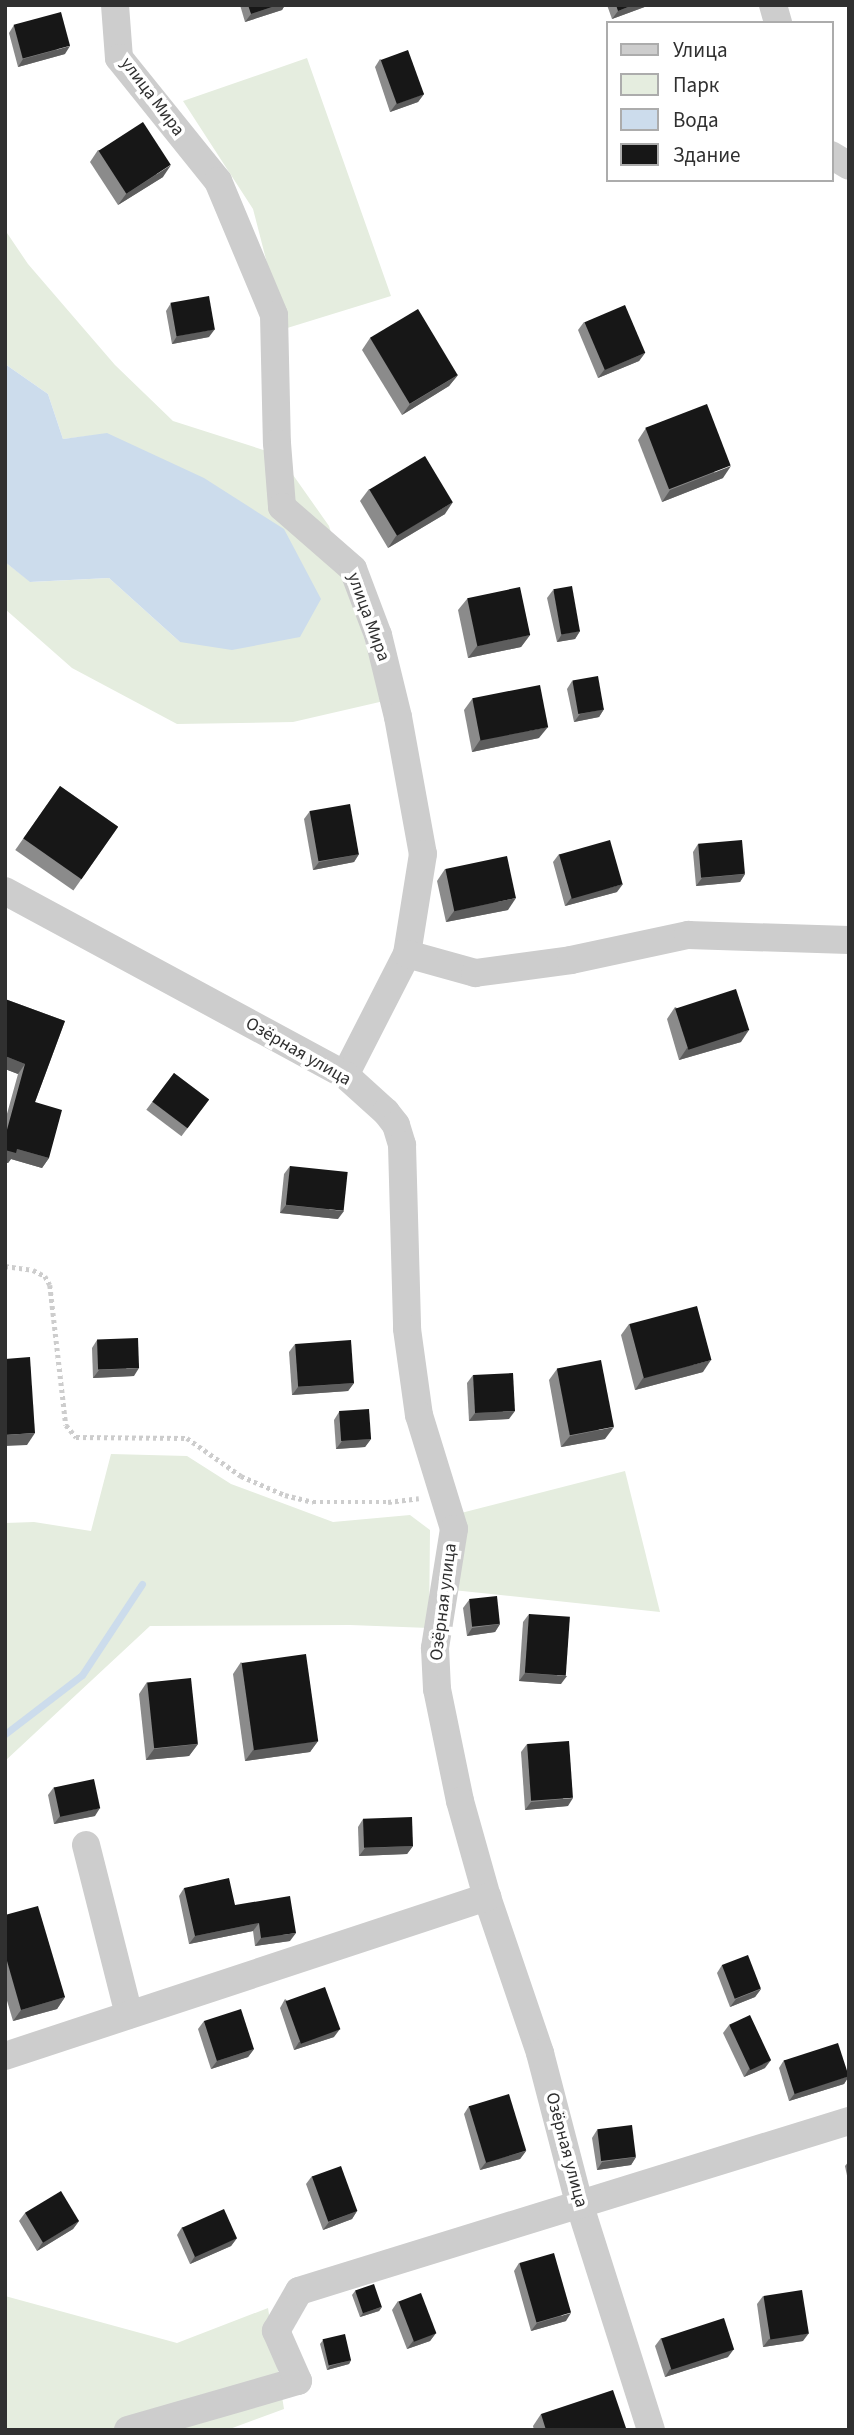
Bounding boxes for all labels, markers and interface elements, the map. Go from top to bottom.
legend [606,21,833,182]
text: Улица [673,35,728,65]
street label: улица Мира [115,53,189,141]
text: Парк [673,70,719,100]
text: Вода [673,105,719,135]
text: Здание [673,140,741,170]
street label: улица Мира [342,570,394,664]
street label: Озёрная улица [241,1013,355,1091]
street label: Озёрная улица [426,1542,462,1662]
street label: Озёрная улица [540,2090,592,2210]

